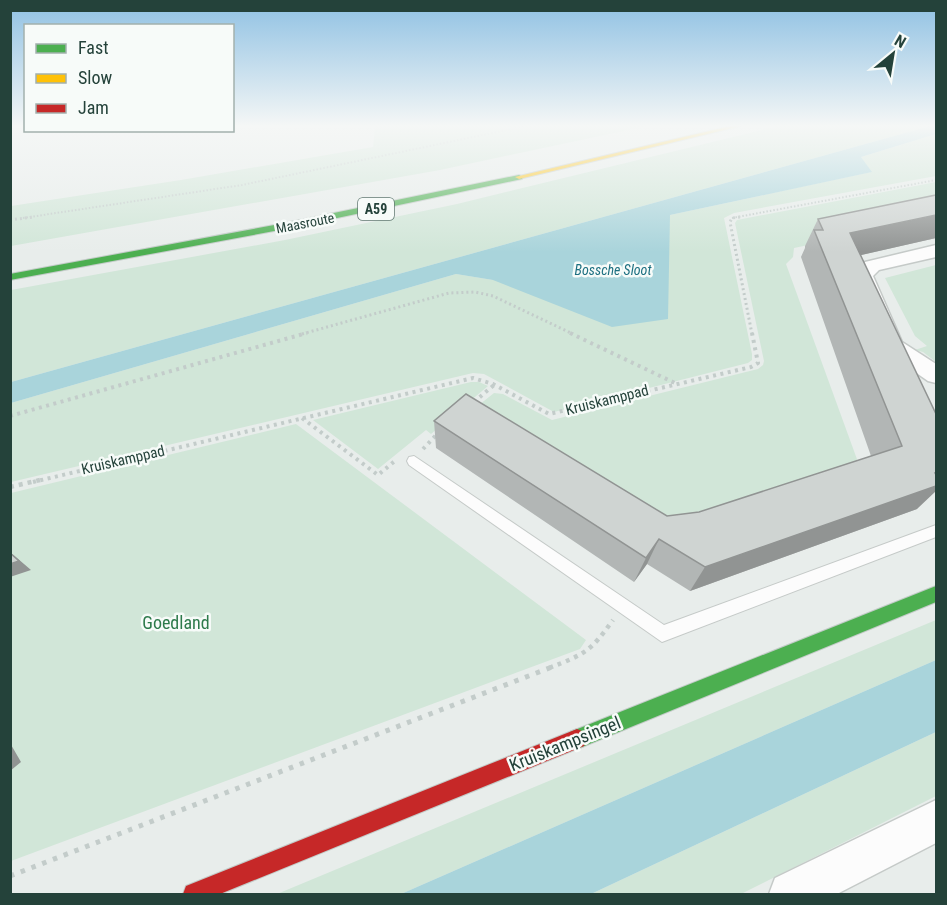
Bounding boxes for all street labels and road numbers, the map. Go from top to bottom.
road number: A59 [358,198,394,220]
street label: Maasroute [275,209,336,236]
street label: Kruiskamppad [564,381,650,419]
street label: Kruiskamppad [80,442,166,478]
street label: Kruiskampsingel [506,712,623,775]

